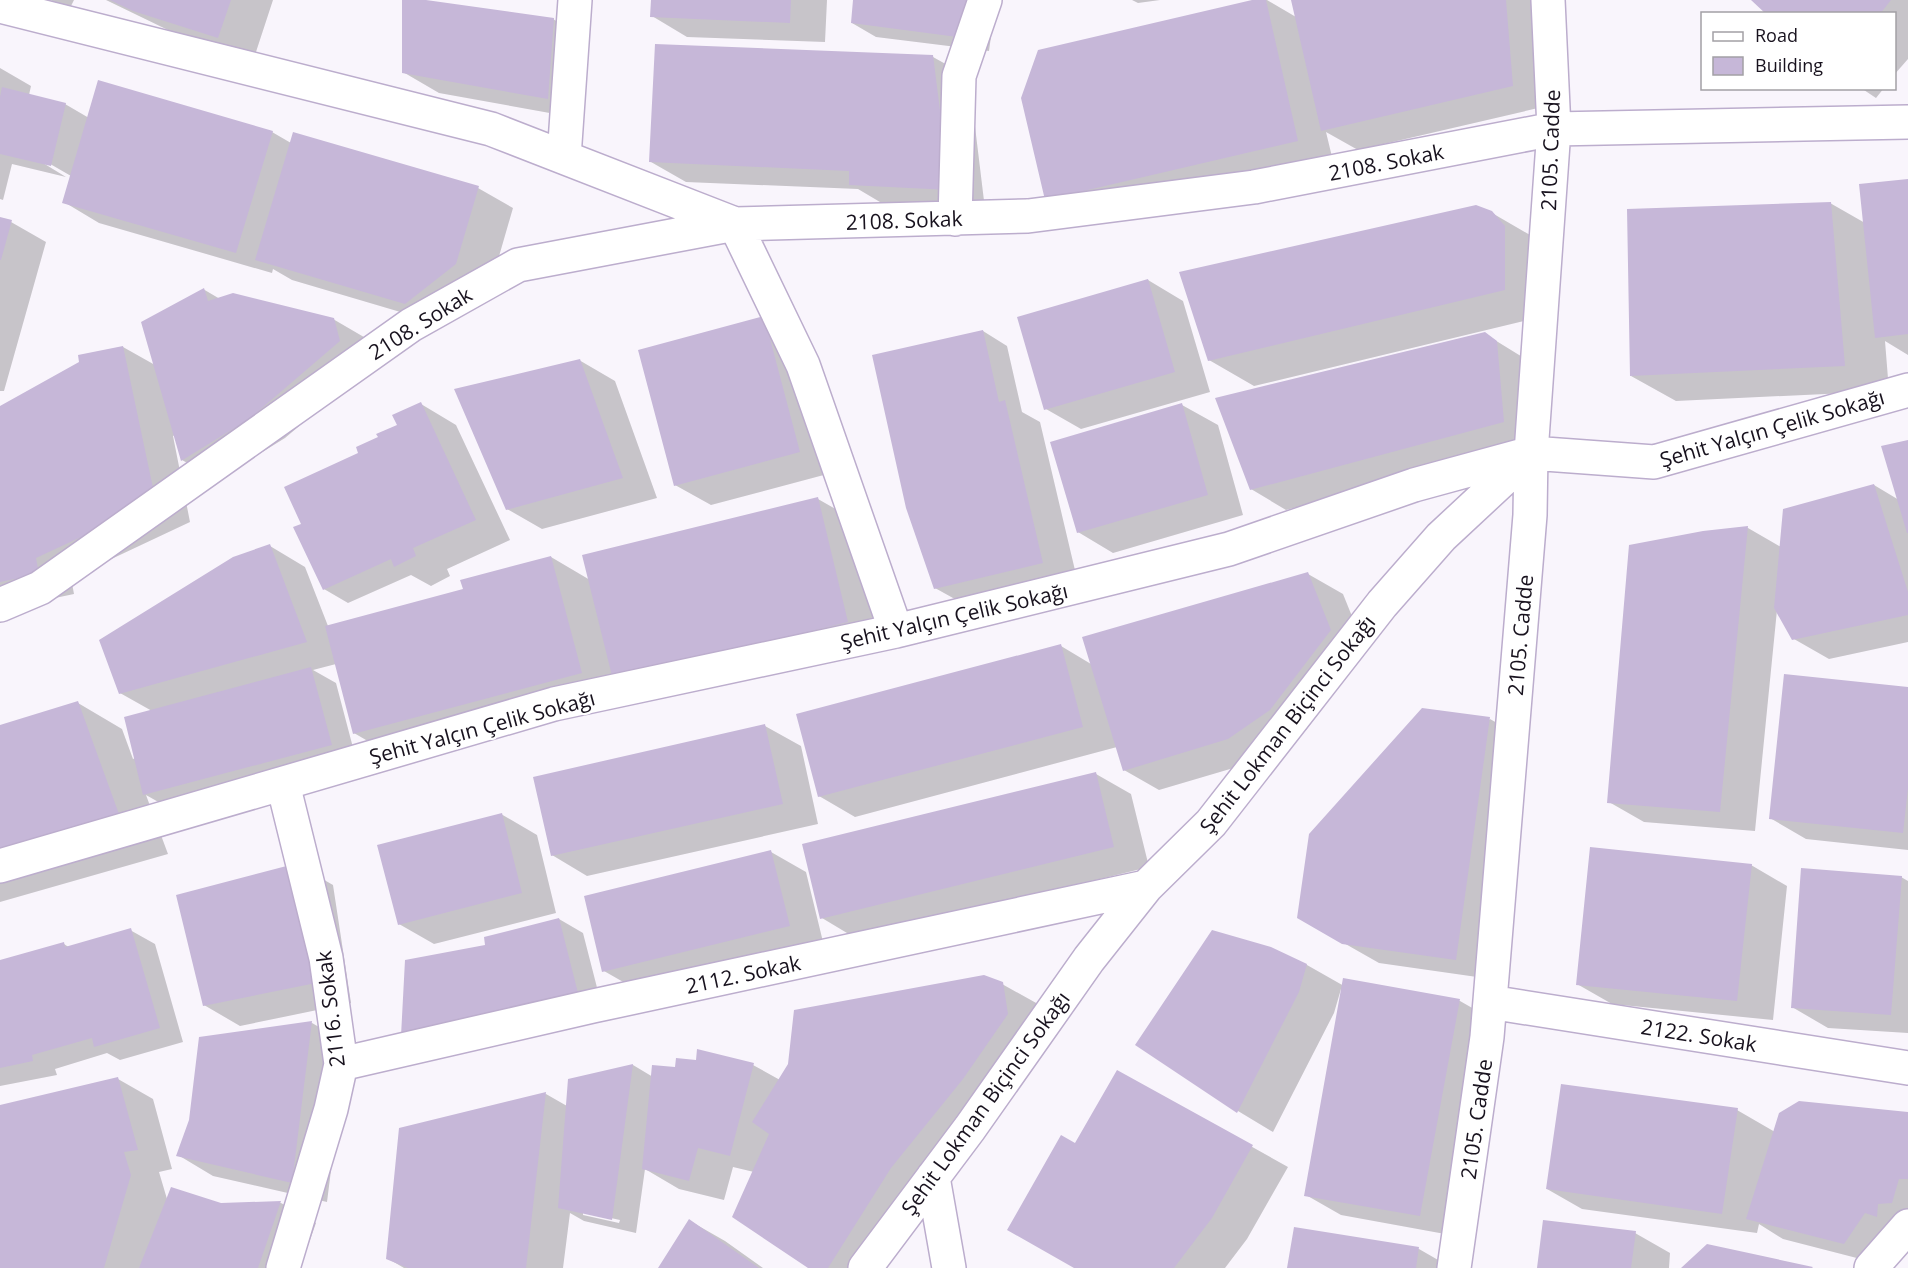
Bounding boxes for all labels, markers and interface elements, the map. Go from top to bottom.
legend [1701,12,1896,90]
text: Road [1755,23,1798,47]
text: Building [1755,53,1823,77]
street label: 2105. Cadde [1534,89,1566,211]
street label: 2108. Sokak [1326,137,1446,187]
street label: 2108. Sokak [845,204,963,236]
street label: 2108. Sokak [363,280,477,366]
street label: Şehit Yalçın Çelik Sokağı [1656,382,1888,474]
street label: 2105. Cadde [1501,573,1539,697]
street label: Şehit Yalçın Çelik Sokağı [838,576,1070,656]
street label: Şehit Lokman Biçinci Sokağı [1193,609,1381,839]
street label: Şehit Yalçın Çelik Sokağı [366,683,598,771]
street label: 2112. Sokak [683,948,803,1000]
street label: 2116. Sokak [309,949,351,1069]
street label: Şehit Lokman Biçinci Sokağı [894,986,1076,1220]
street label: 2122. Sokak [1639,1012,1759,1058]
street label: 2105. Cadde [1454,1057,1498,1181]

